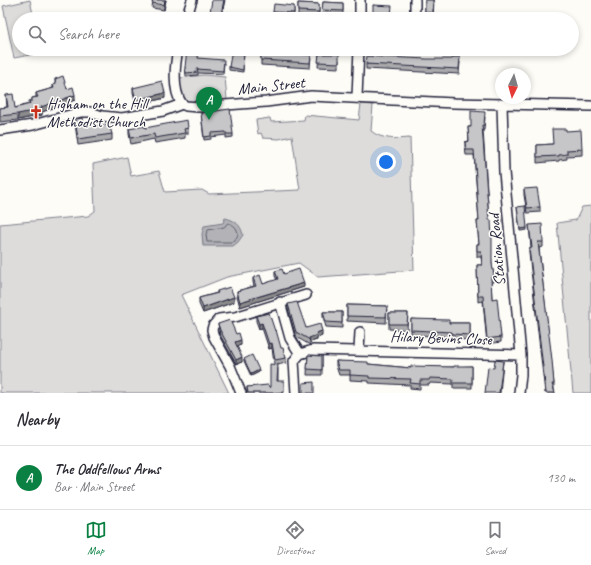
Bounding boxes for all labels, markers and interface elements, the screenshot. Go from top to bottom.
search box [12,12,579,56]
icon: search [26,23,48,45]
text: Search here [58,25,119,44]
north arrow [495,68,531,104]
street label: Main Street [237,72,307,99]
pin: A [196,87,222,120]
place label: Higham on the Hill Methodist Church [47,94,150,132]
church icon: Higham on the Hill Methodist Church [28,104,44,120]
your location [376,152,396,172]
street label: Station Road [484,210,510,287]
street label: Hilary Bevins Close [390,326,494,350]
text: Nearby [16,409,59,430]
text: The Oddfellows Arms [54,460,160,479]
text: A [26,470,32,486]
text: 130 m [547,470,575,486]
text: Bar · Main Street [54,479,134,495]
tab: Map [85,519,107,557]
tab: Directions [276,519,315,557]
tab: Saved [484,519,506,557]

